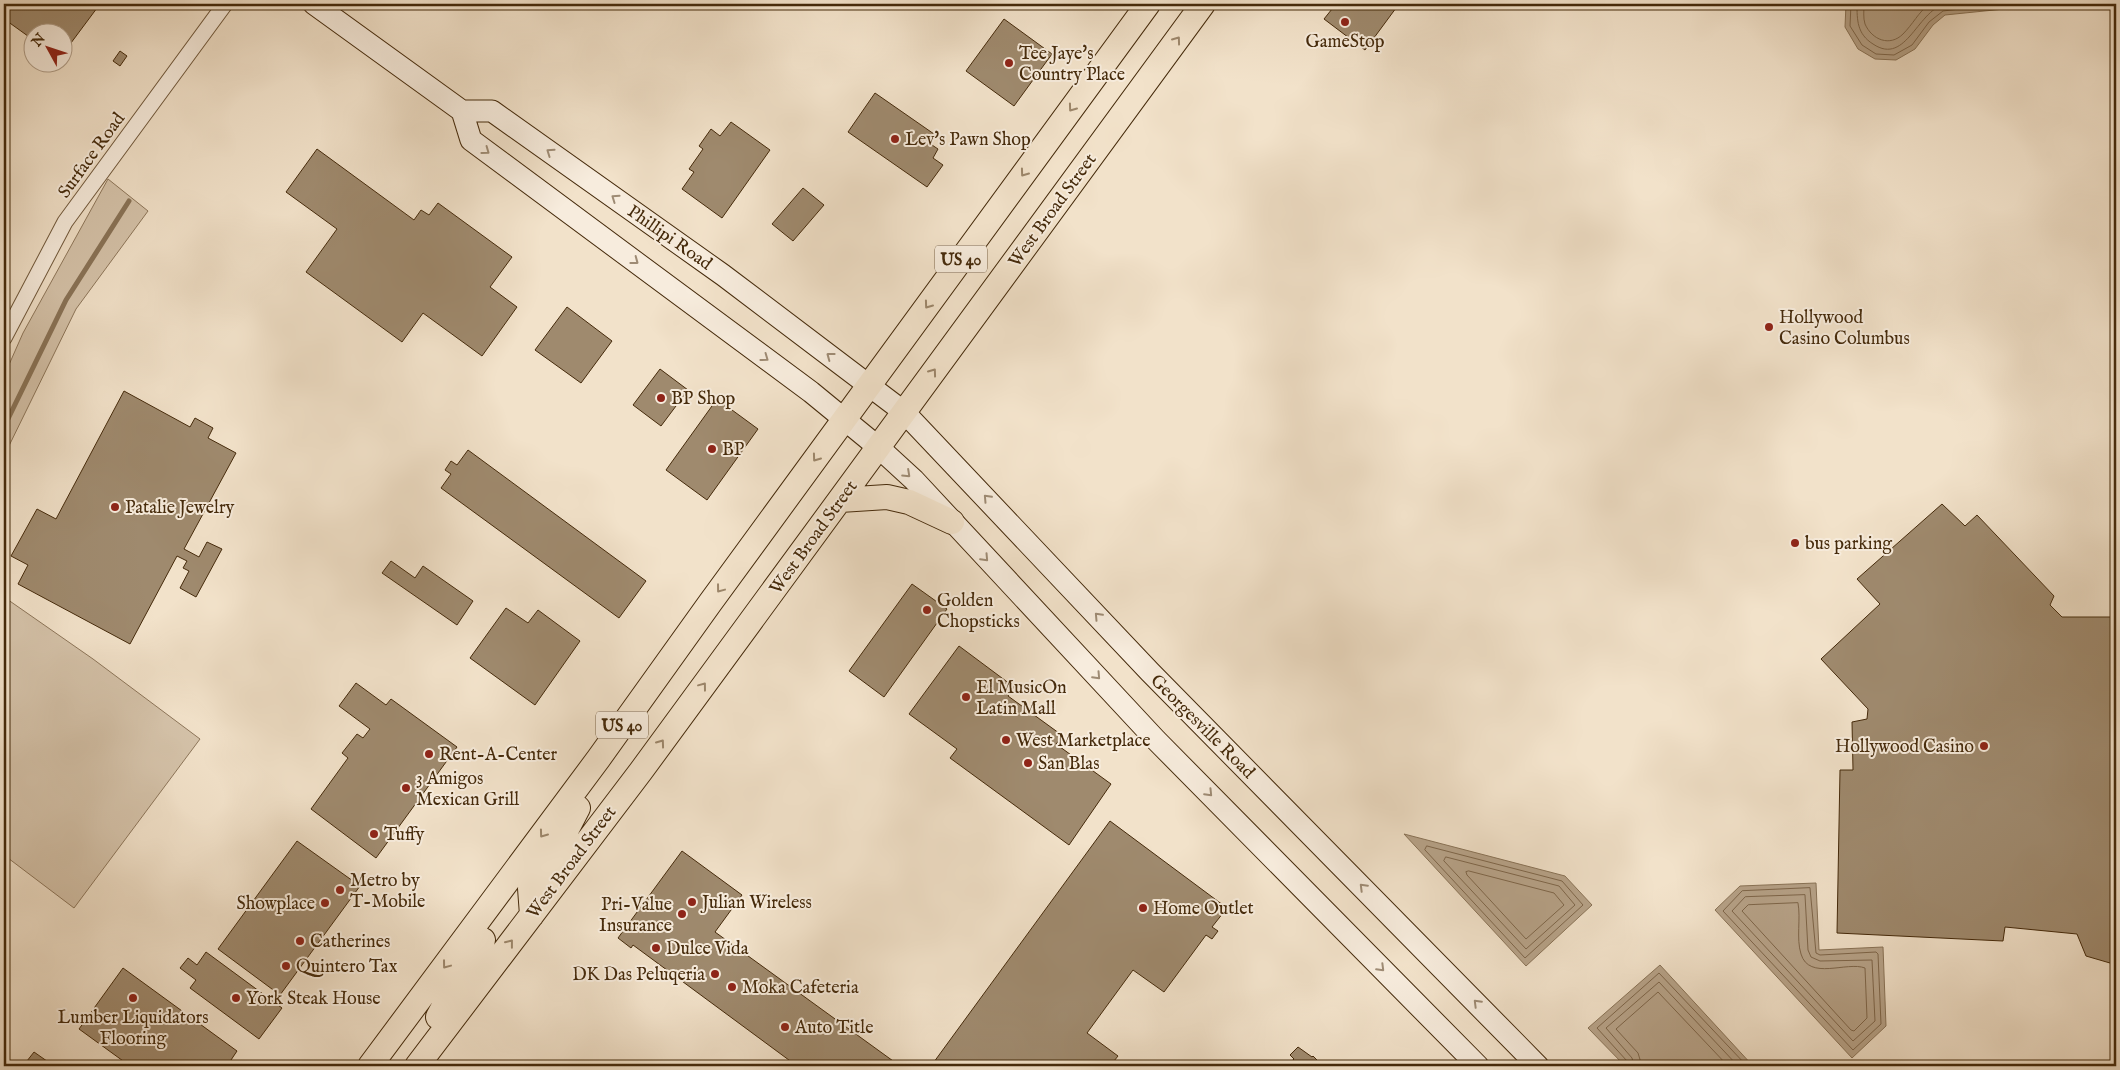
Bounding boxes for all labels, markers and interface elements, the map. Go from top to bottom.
marker: GameStop [1339,16,1351,28]
north arrow [22,22,72,72]
text: N [27,30,50,51]
place label: GameStop [1305,31,1385,54]
one-way arrow [1171,37,1179,46]
place label: Tee Jaye's Country Place [1019,43,1125,87]
marker: Tee Jaye's Country Place [1003,57,1015,69]
one-way arrow [1069,102,1078,112]
street label: Surface Road [53,108,131,203]
place label: Lev's Pawn Shop [905,129,1031,152]
marker: Lev's Pawn Shop [889,133,901,145]
one-way arrow [480,145,490,154]
one-way arrow [546,149,556,158]
street label: West Broad Street [1004,149,1102,272]
one-way arrow [1021,167,1030,177]
one-way arrow [611,195,620,204]
street label: Phillipi Road [622,201,716,276]
road number: US 40 [935,245,987,272]
one-way arrow [629,255,639,264]
one-way arrow [925,299,935,308]
place label: Hollywood Casino Columbus [1779,307,1910,351]
marker: Hollywood Casino Columbus [1763,321,1775,333]
one-way arrow [759,352,769,361]
one-way arrow [826,353,836,362]
one-way arrow [927,368,936,378]
place label: BP Shop [671,388,736,411]
marker: BP Shop [655,392,667,404]
place label: BP [722,439,744,462]
marker: BP [706,443,718,455]
one-way arrow [813,452,822,462]
one-way arrow [901,468,910,477]
street label: West Broad Street [765,476,863,599]
one-way arrow [984,494,993,503]
place label: Patalie Jewelry [125,497,235,520]
marker: Patalie Jewelry [109,501,121,513]
place label: bus parking [1805,533,1892,556]
marker: bus parking [1789,537,1801,549]
one-way arrow [979,552,988,561]
one-way arrow [717,583,726,593]
place label: Golden Chopsticks [937,590,1020,634]
marker: Golden Chopsticks [921,604,933,616]
one-way arrow [1095,613,1104,622]
one-way arrow [1091,670,1100,679]
street label: Georgesville Road [1145,670,1259,784]
place label: El MusicOn Latin Mall [976,677,1067,721]
one-way arrow [697,682,706,692]
marker: El MusicOn Latin Mall [960,691,972,703]
road number: US 40 [596,712,648,738]
place label: West Marketplace [1016,730,1151,753]
marker: West Marketplace [1000,734,1012,746]
place label: Hollywood Casino [1835,736,1974,759]
one-way arrow [655,739,664,749]
marker: Hollywood Casino [1978,740,1990,752]
place label: Rent-A-Center [439,744,558,767]
marker: Rent-A-Center [423,748,435,760]
place label: San Blas [1038,753,1099,776]
marker: San Blas [1022,757,1034,769]
place label: 3 Amigos Mexican Grill [416,768,519,812]
marker: 3 Amigos Mexican Grill [400,782,412,794]
one-way arrow [1203,787,1212,796]
street label: West Broad Street [522,802,622,924]
place label: Tuffy [384,824,425,847]
marker: Tuffy [368,828,380,840]
one-way arrow [540,828,549,838]
place label: Metro by T-Mobile [350,870,425,914]
marker: Metro by T-Mobile [334,884,346,896]
one-way arrow [1360,884,1369,893]
place label: Julian Wireless [700,892,812,915]
place label: Showplace [237,893,315,916]
place label: Pri-Value Insurance [599,894,672,938]
marker: Julian Wireless [686,896,698,908]
marker: Showplace [319,897,331,909]
place label: Home Outlet [1153,898,1254,921]
marker: Home Outlet [1137,902,1149,914]
marker: Pri-Value Insurance [676,908,688,920]
place label: Catherines [310,931,390,954]
marker: Catherines [294,935,306,947]
place label: Dulce Vida [666,938,749,961]
one-way arrow [505,940,513,949]
marker: Dulce Vida [650,942,662,954]
place label: Quintero Tax [296,956,398,979]
one-way arrow [443,959,452,969]
marker: Quintero Tax [280,960,292,972]
one-way arrow [1375,962,1384,971]
place label: DK Das Peluqeria [572,964,705,987]
marker: DK Das Peluqeria [709,968,721,980]
place label: Moka Cafeteria [742,977,859,1000]
marker: Moka Cafeteria [726,981,738,993]
place label: York Steak House [246,988,381,1011]
marker: Lumber Liquidators Flooring [127,992,139,1004]
marker: York Steak House [230,992,242,1004]
one-way arrow [1474,999,1483,1008]
place label: Lumber Liquidators Flooring [58,1007,209,1051]
place label: Auto Title [794,1017,873,1040]
marker: Auto Title [779,1021,791,1033]

